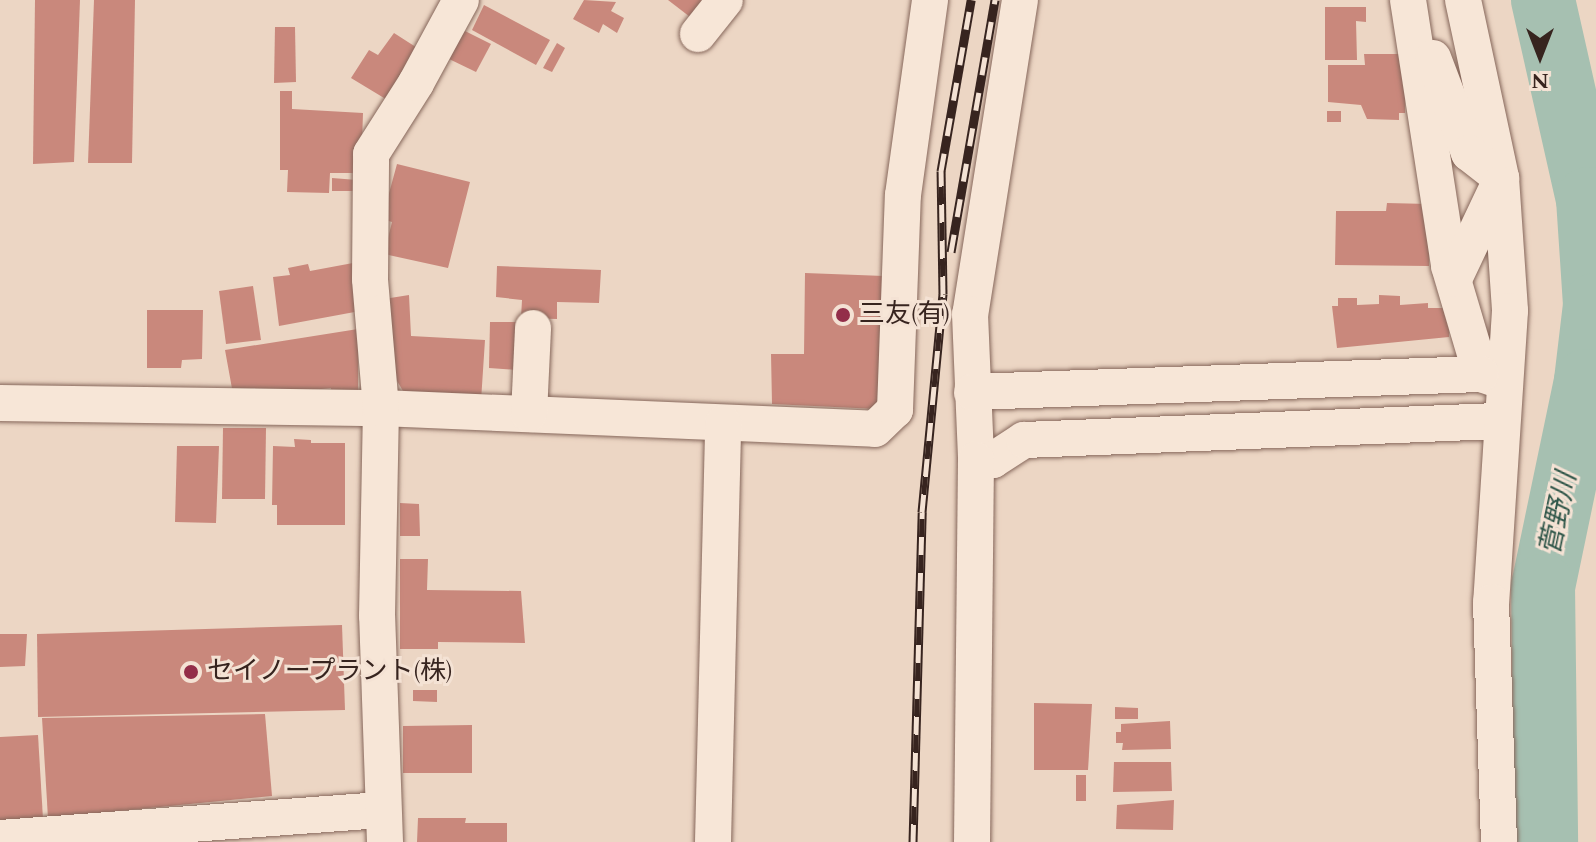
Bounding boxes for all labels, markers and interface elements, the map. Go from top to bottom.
north arrow [1500,16,1580,96]
text: N [1531,64,1549,97]
place label: 三友(有) [859,299,950,331]
marker: 三友(有) [834,306,852,324]
water label: 菅野川 [1534,469,1584,559]
place label: セイノープラント(株) [207,656,454,688]
marker: セイノープラント(株) [182,663,200,681]

